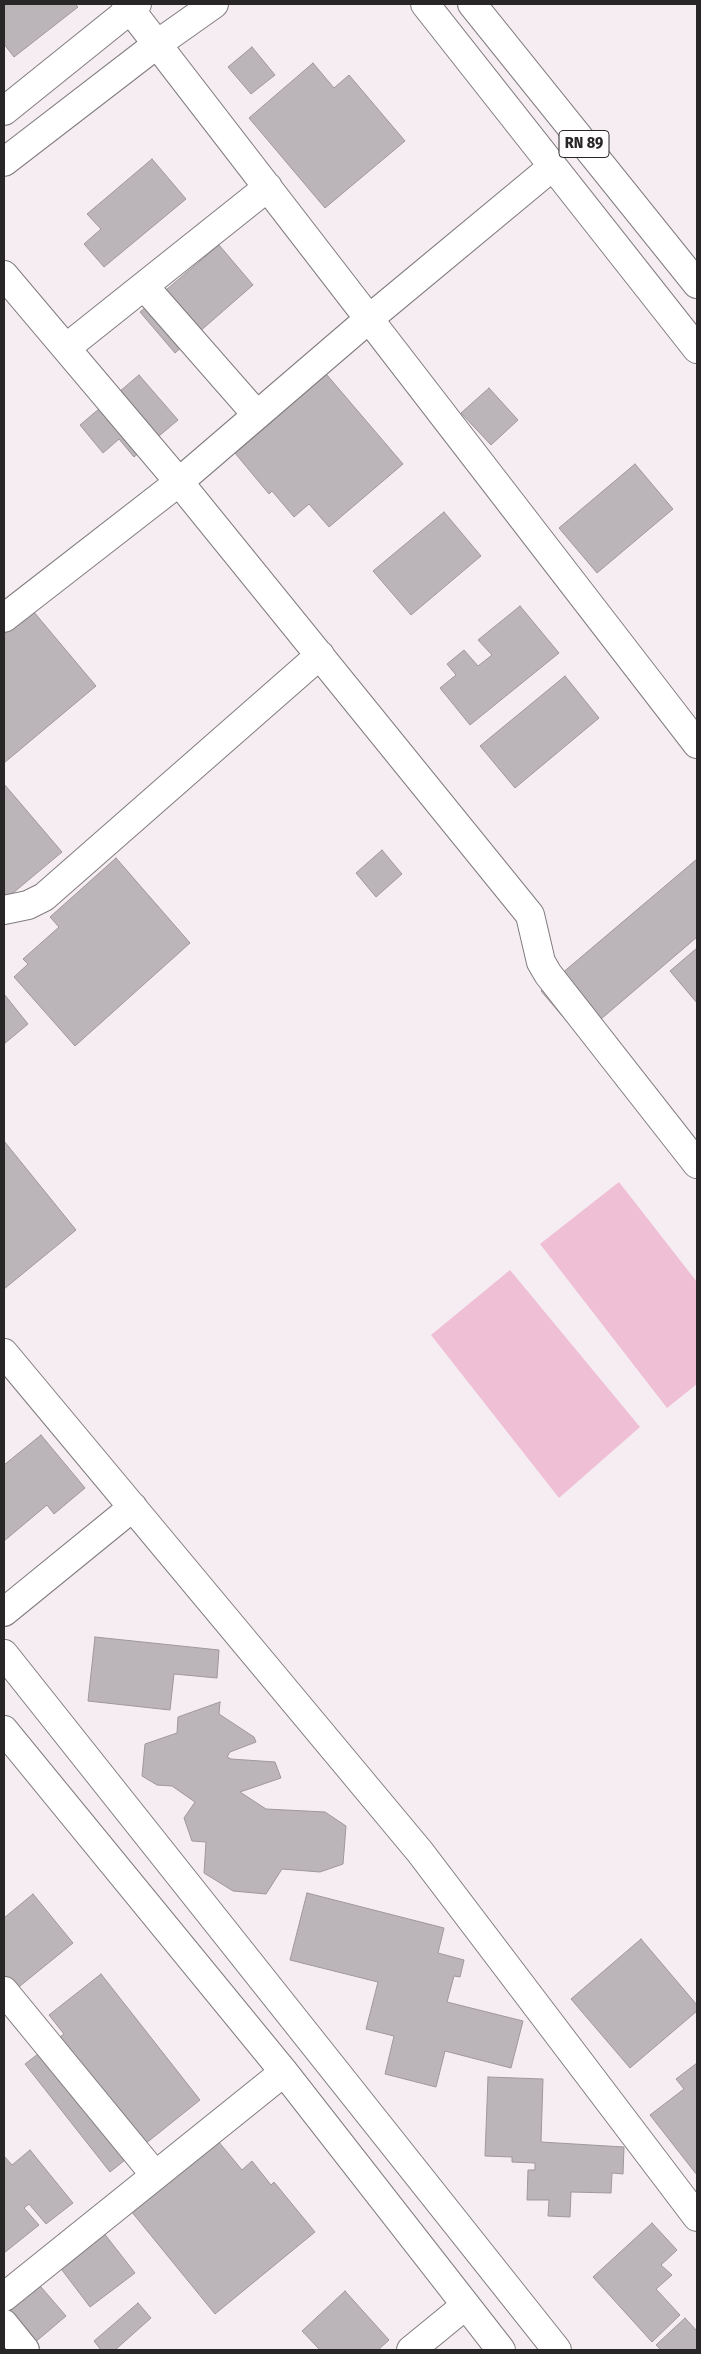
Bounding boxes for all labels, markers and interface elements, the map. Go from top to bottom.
road number: RN 89 [559,130,609,158]

